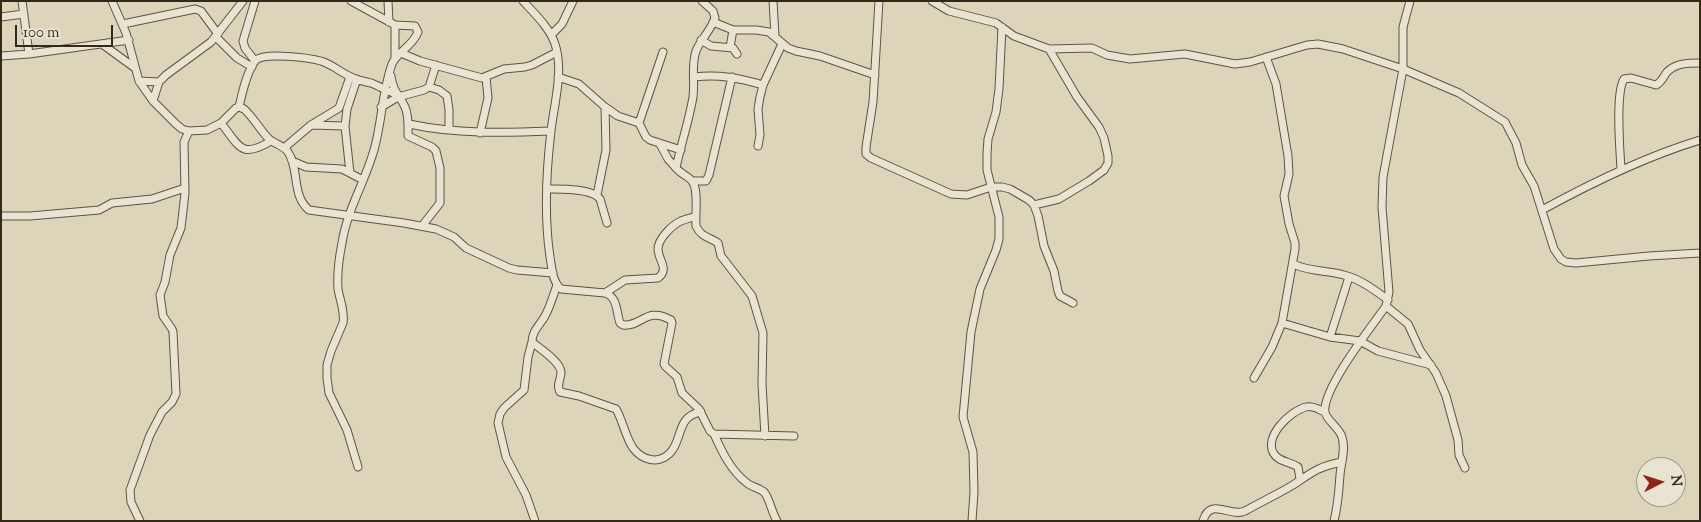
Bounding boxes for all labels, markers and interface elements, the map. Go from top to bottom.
scale bar [18,15,115,47]
text: 100 m [23,23,59,44]
north arrow [1636,457,1686,507]
text: N [1664,474,1685,487]

